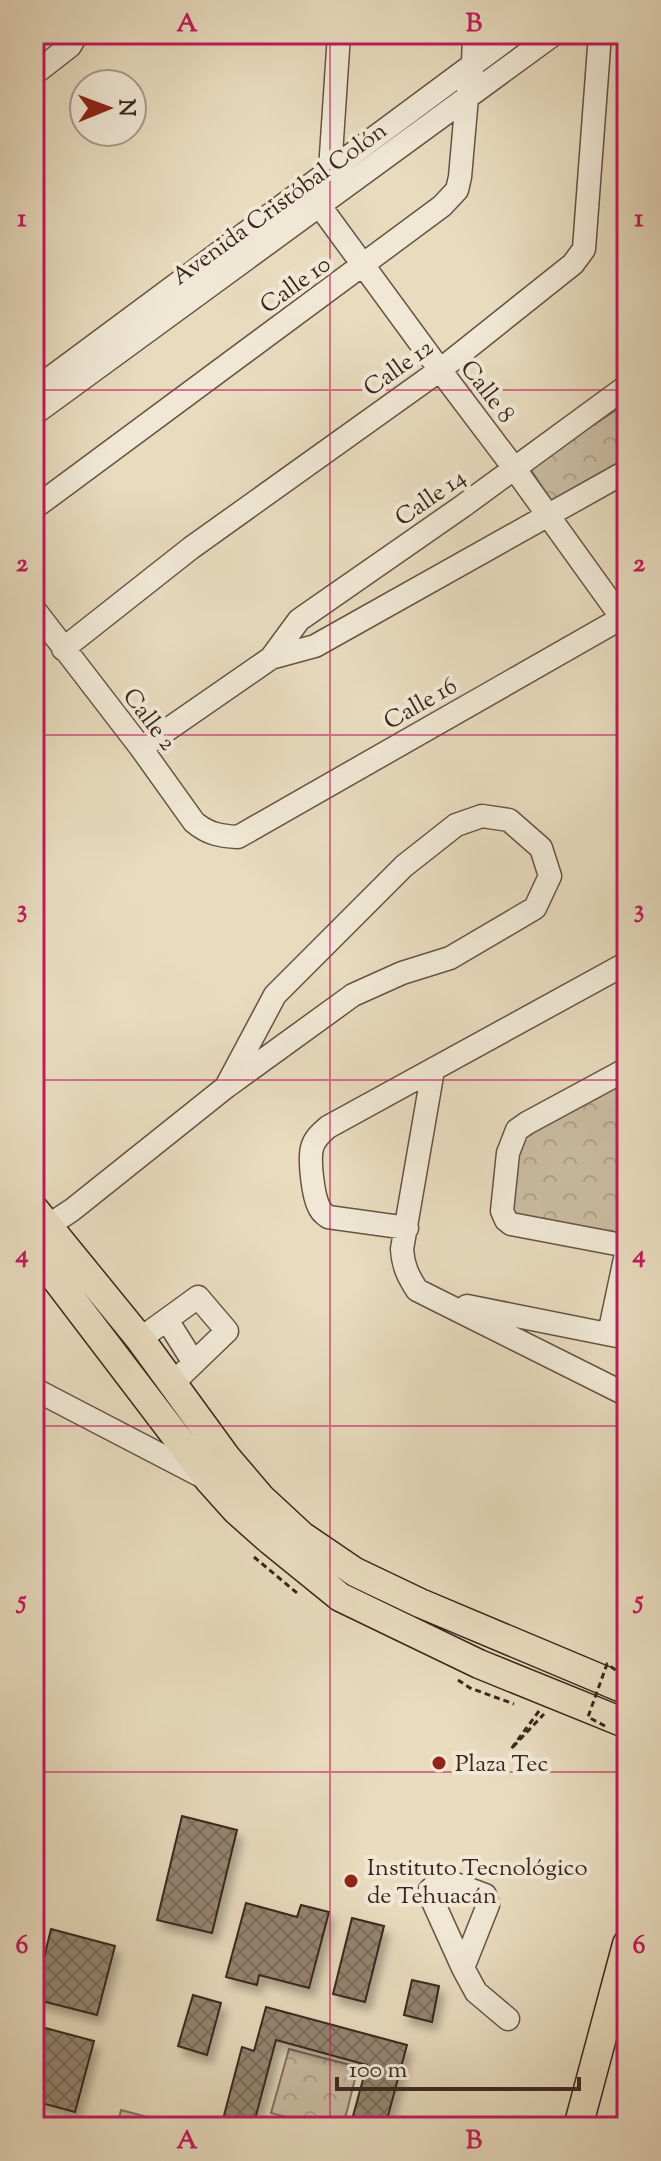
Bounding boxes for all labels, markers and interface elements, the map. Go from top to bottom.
text: A [176,6,198,43]
text: B [466,6,483,43]
north arrow [68,68,148,148]
text: N [109,99,141,117]
street label: Avenida Cristóbal Colón [166,115,395,294]
text: 1 [18,201,27,238]
text: 1 [635,201,644,238]
street label: Calle 10 [254,248,339,323]
street label: Calle 12 [357,332,441,406]
street label: Calle 8 [451,354,522,431]
street label: Calle 14 [389,462,474,535]
text: 2 [16,546,29,583]
text: 2 [633,546,646,583]
street label: Calle 16 [378,670,464,739]
street label: Calle 2 [114,682,183,759]
text: 3 [17,892,27,929]
text: 3 [634,892,644,929]
text: 4 [14,1237,29,1274]
text: 4 [631,1237,646,1274]
text: 5 [16,1583,27,1620]
text: 5 [633,1583,644,1620]
place label: Plaza Tec [455,1748,548,1782]
marker: Plaza Tec [430,1754,448,1772]
place label: Instituto Tecnológico de Tehuacán [367,1852,588,1914]
marker: Instituto Tecnológico de Tehuacán [342,1872,360,1890]
text: 6 [16,1928,29,1965]
text: 6 [633,1928,646,1965]
scale bar [337,2041,579,2091]
text: 100 m [349,2054,407,2088]
text: A [176,2123,198,2160]
text: B [466,2123,483,2160]

